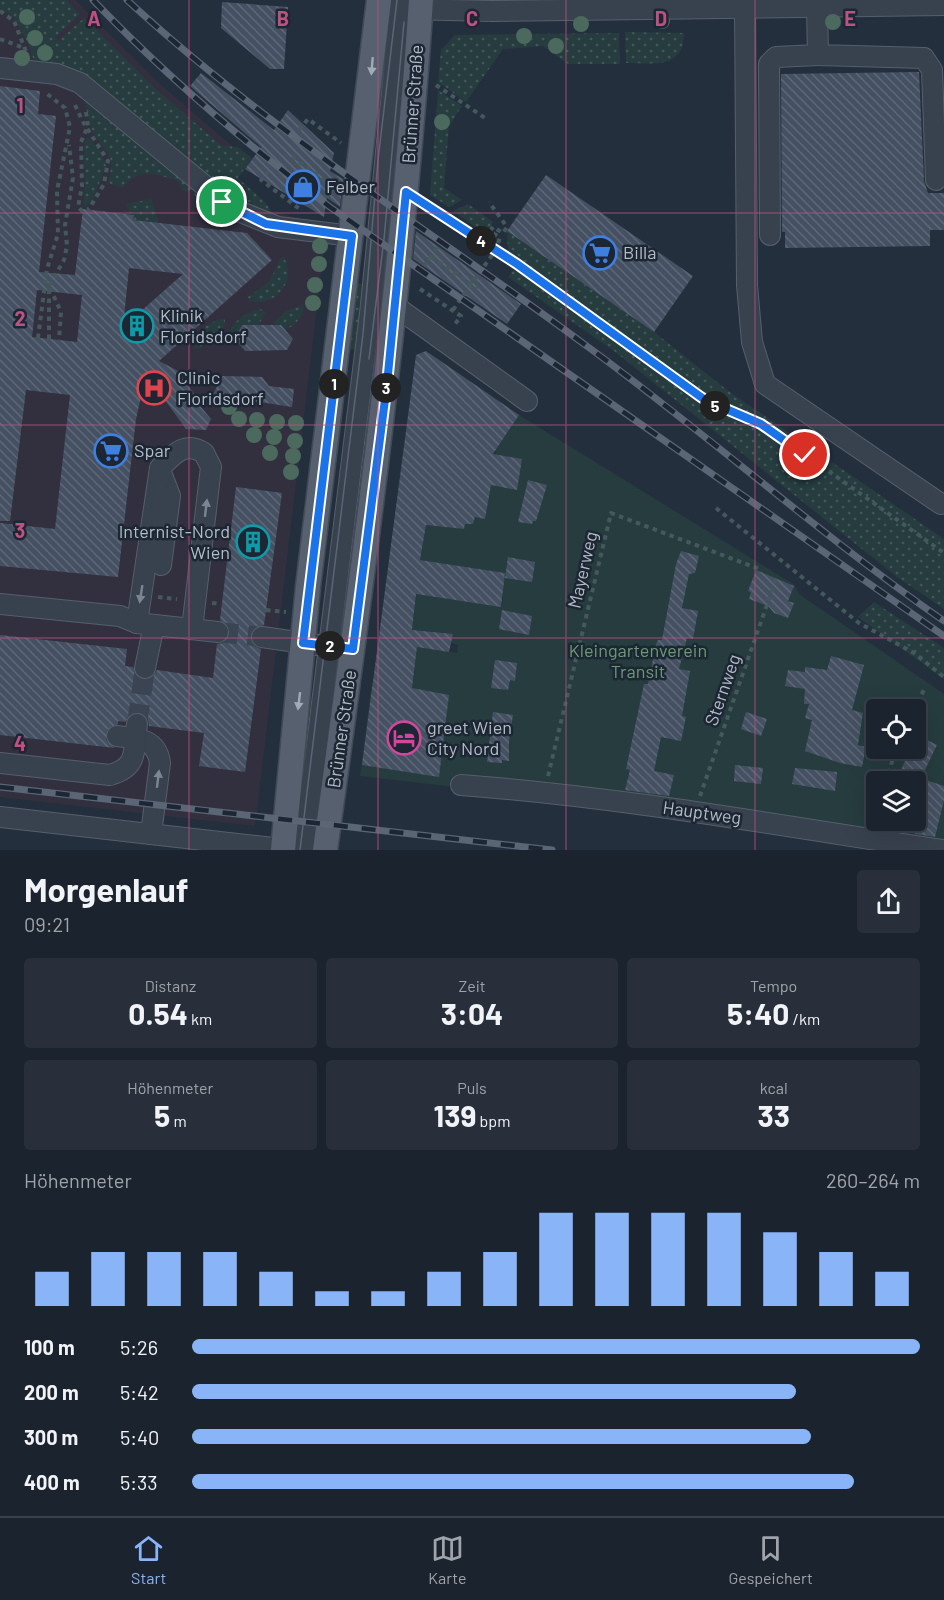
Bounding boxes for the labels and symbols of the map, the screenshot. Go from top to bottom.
text: A [87,6,101,30]
text: B [277,6,289,30]
text: C [466,6,478,30]
text: D [655,6,667,30]
text: E [844,6,856,30]
street label: Brünner Straße [397,44,427,164]
one-way arrow [367,56,377,75]
text: 1 [16,93,24,117]
shop icon: Felber [285,169,321,205]
place label: Felber [326,175,376,197]
pin [196,176,247,227]
pin: 4 [466,226,496,256]
supermarket icon: Billa [582,235,618,271]
place label: Billa [623,241,656,263]
place label: Klinik Floridsdorf [160,304,247,347]
text: 2 [14,306,26,330]
building icon: Klinik Floridsdorf [119,308,155,344]
place label: Clinic Floridsdorf [177,366,264,409]
pin: 1 [319,369,349,399]
hospital icon: Clinic Floridsdorf [136,370,172,406]
pin: 3 [371,373,401,403]
pin: 5 [700,391,730,421]
pin [779,429,830,480]
supermarket icon: Spar [93,433,129,469]
place label: Spar [134,439,171,461]
one-way arrow [201,498,211,517]
text: 3 [15,518,25,542]
place label: Internist-Nord Wien [119,520,230,563]
building icon: Internist-Nord Wien [235,524,271,560]
street label: Mayerweg [562,529,602,610]
one-way arrow [137,584,146,603]
pin: 2 [315,631,345,661]
park label: Kleingartenverein Transit [569,639,707,682]
street label: Sternweg [700,651,745,728]
street label: Brünner Straße [322,668,360,789]
one-way arrow [294,691,304,710]
place label: greet Wien City Nord [427,716,512,759]
hotel icon: greet Wien City Nord [386,720,422,756]
text: 4 [14,731,26,755]
one-way arrow [153,769,163,788]
street label: Hauptweg [661,796,743,828]

